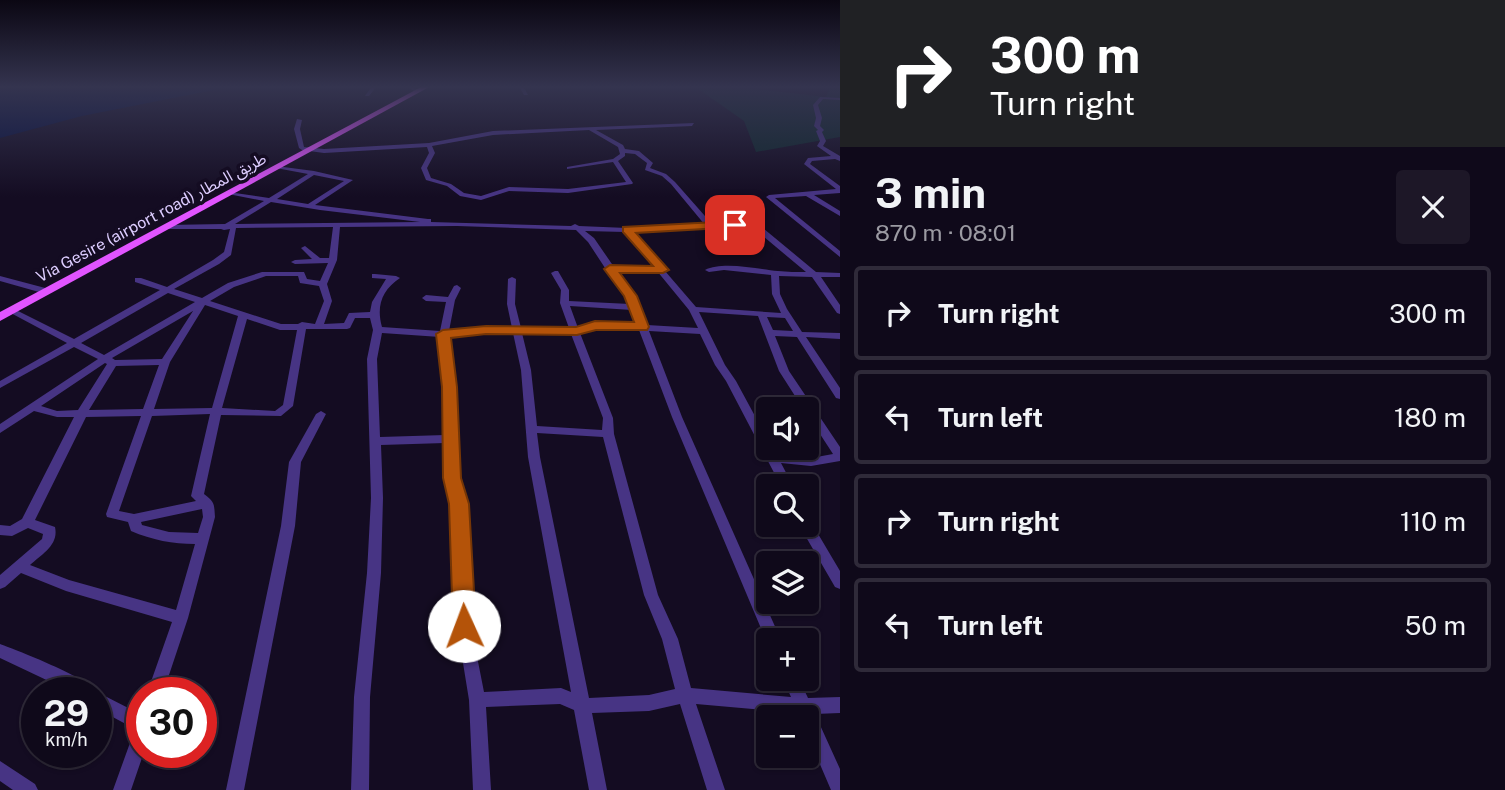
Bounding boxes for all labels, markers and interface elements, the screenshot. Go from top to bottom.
text: 300 m [990,26,1140,84]
icon: right [875,28,966,119]
text: Turn right [990,85,1135,122]
street label: Via Gesire (airport road) طريق المطار [33,148,270,287]
text: 3 min [875,168,986,217]
button: close [1396,170,1470,244]
pin [705,195,765,255]
icon: arrive [716,206,754,244]
text: 870 m · 08:01 [875,219,1016,246]
icon: right [879,294,917,332]
text: Turn right [938,298,1060,329]
text: 300 m [1389,298,1466,329]
map controls [756,397,819,768]
button: sound [756,397,819,460]
icon: left [879,398,917,436]
text: Turn left [938,402,1043,433]
text: 180 m [1394,402,1466,433]
button: search [756,474,819,537]
icon: right [879,502,917,540]
text: Turn right [938,506,1060,537]
text: 110 m [1400,506,1466,537]
button: layers [756,551,819,614]
position arrow [427,589,501,663]
icon: left [879,606,917,644]
text: Turn left [938,610,1043,641]
text: 50 m [1405,610,1466,641]
button: + [756,628,819,691]
speed limit sign: 30 [126,677,217,768]
text: 29 [44,693,89,734]
button: − [756,705,819,768]
text: km/h [45,729,88,750]

